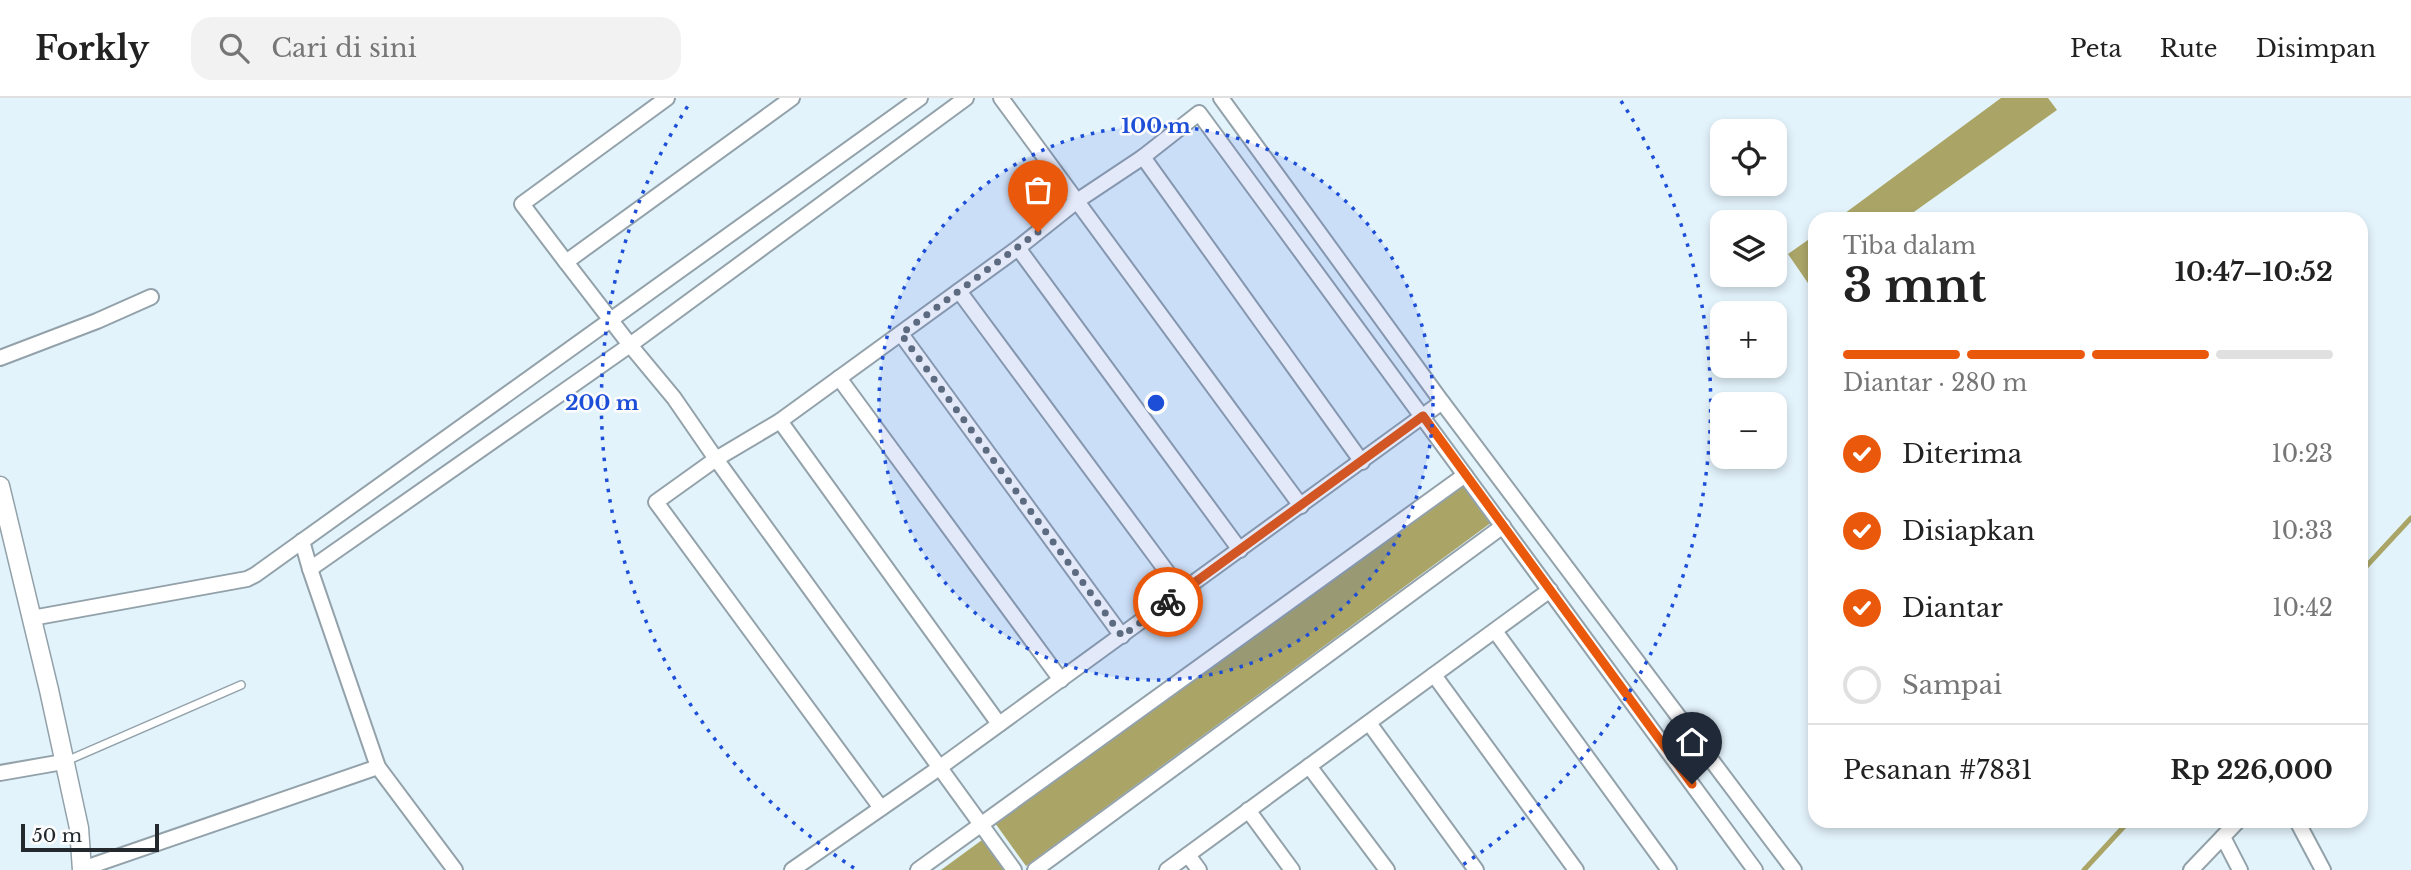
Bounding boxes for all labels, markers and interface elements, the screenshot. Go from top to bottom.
search box [191,17,681,80]
text: Forkly [35,28,149,69]
icon: search [215,29,253,67]
text: Cari di sini [271,32,417,64]
text: Peta [2070,34,2122,63]
text: Rute [2160,34,2218,63]
text: Disimpan [2256,34,2376,63]
text: 100 m [1121,113,1191,139]
map controls [1710,119,1787,469]
button: locate [1710,119,1787,196]
pin [1008,160,1068,232]
icon: bag [1019,171,1057,209]
button: layers [1710,210,1787,287]
text: Tiba dalam [1843,232,1976,260]
text: 10:47–10:52 [2175,256,2333,288]
text: 3 mnt [1843,257,1986,314]
button: + [1710,301,1787,378]
text: Diantar · 280 m [1843,369,2027,397]
text: 200 m [565,390,639,416]
centre of rings [1144,391,1168,415]
button: − [1710,392,1787,469]
icon: check [1843,435,1881,473]
text: Diterima [1902,438,2022,470]
text: 10:23 [2271,440,2333,468]
icon: check [1843,512,1881,550]
text: Disiapkan [1902,515,2035,547]
text: 10:33 [2271,517,2333,545]
courier [1133,567,1203,637]
icon: bike [1149,583,1187,621]
icon: check [1843,589,1881,627]
text: Diantar [1902,592,2003,624]
text: 10:42 [2272,594,2333,622]
text: Sampai [1902,669,2002,701]
pin [1662,712,1722,784]
icon: home [1673,723,1711,761]
text: Pesanan #7831 [1843,754,2033,786]
text: Rp 226,000 [2170,754,2333,786]
scale bar [21,821,159,853]
text: 50 m [32,824,82,847]

